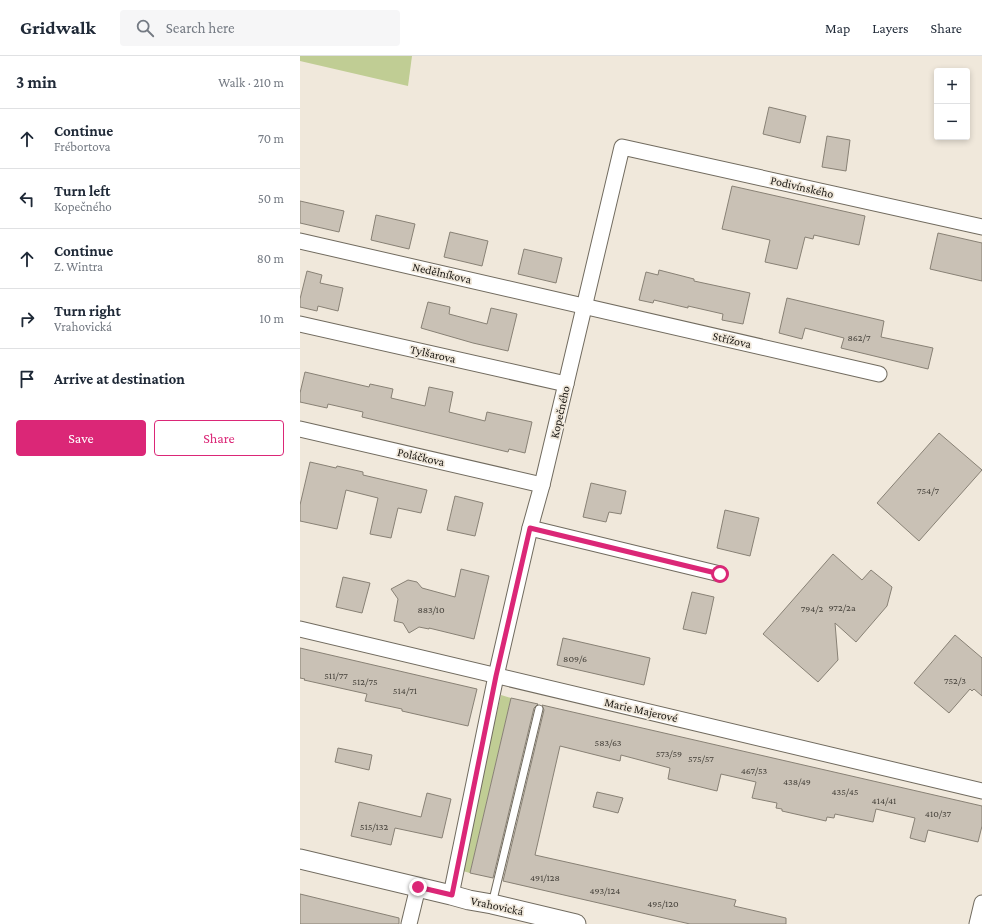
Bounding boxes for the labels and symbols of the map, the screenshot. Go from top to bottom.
street label: Podivínského [769,173,835,201]
street label: Nedělníkova [411,259,473,287]
street label: Střížova [711,329,753,351]
house number: 862/7 [847,332,871,343]
street label: Tylšarova [409,342,458,366]
street label: Kopečného [547,384,573,440]
street label: Poláčkova [396,445,446,469]
house number: 754/7 [917,485,940,496]
route start [711,565,729,583]
house number: 972/2a [828,602,856,613]
house number: 794/2 [801,603,824,614]
house number: 883/10 [417,604,445,615]
house number: 809/6 [563,653,587,664]
house number: 511/77 [324,670,348,681]
house number: 752/3 [944,675,966,686]
house number: 512/75 [352,676,378,687]
house number: 514/71 [393,685,417,696]
street label: Marie Majerové [603,695,679,725]
house number: 583/63 [595,737,622,748]
house number: 573/59 [656,748,682,759]
house number: 575/57 [688,753,714,764]
house number: 467/53 [741,765,768,776]
house number: 438/49 [783,776,811,787]
house number: 435/45 [832,786,859,797]
house number: 414/41 [872,795,896,806]
house number: 410/37 [925,808,952,819]
house number: 515/132 [360,821,388,832]
house number: 491/128 [530,872,560,883]
route end [409,878,427,896]
house number: 493/124 [590,885,620,896]
street label: Vrahovická [469,894,525,918]
house number: 495/120 [647,898,679,909]

